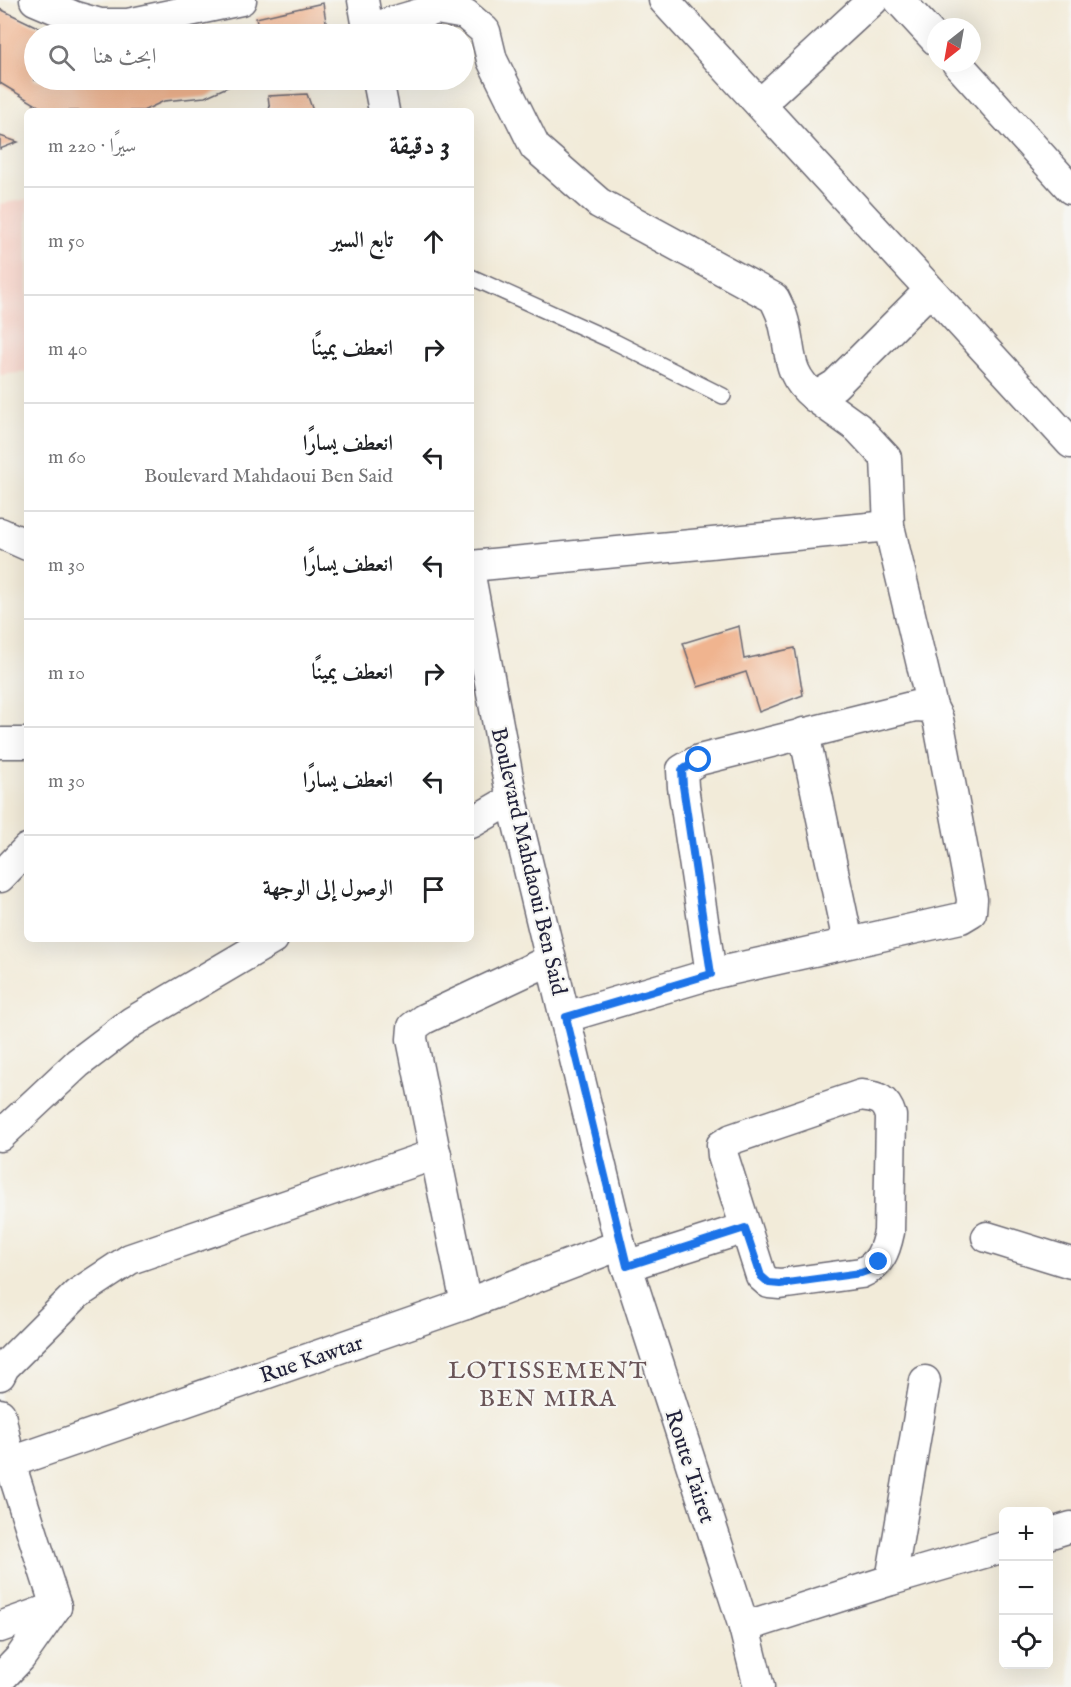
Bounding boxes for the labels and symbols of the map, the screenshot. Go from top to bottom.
north arrow [927,18,981,72]
street label: Boulevard Mahdaoui Ben Said [484,725,573,998]
route start [685,746,711,772]
route end [865,1248,891,1274]
street label: Rue Kawtar [256,1329,367,1391]
district label: LOTISSEMENT BEN MIRA [448,1356,648,1415]
street label: Route Tairet [658,1406,721,1527]

